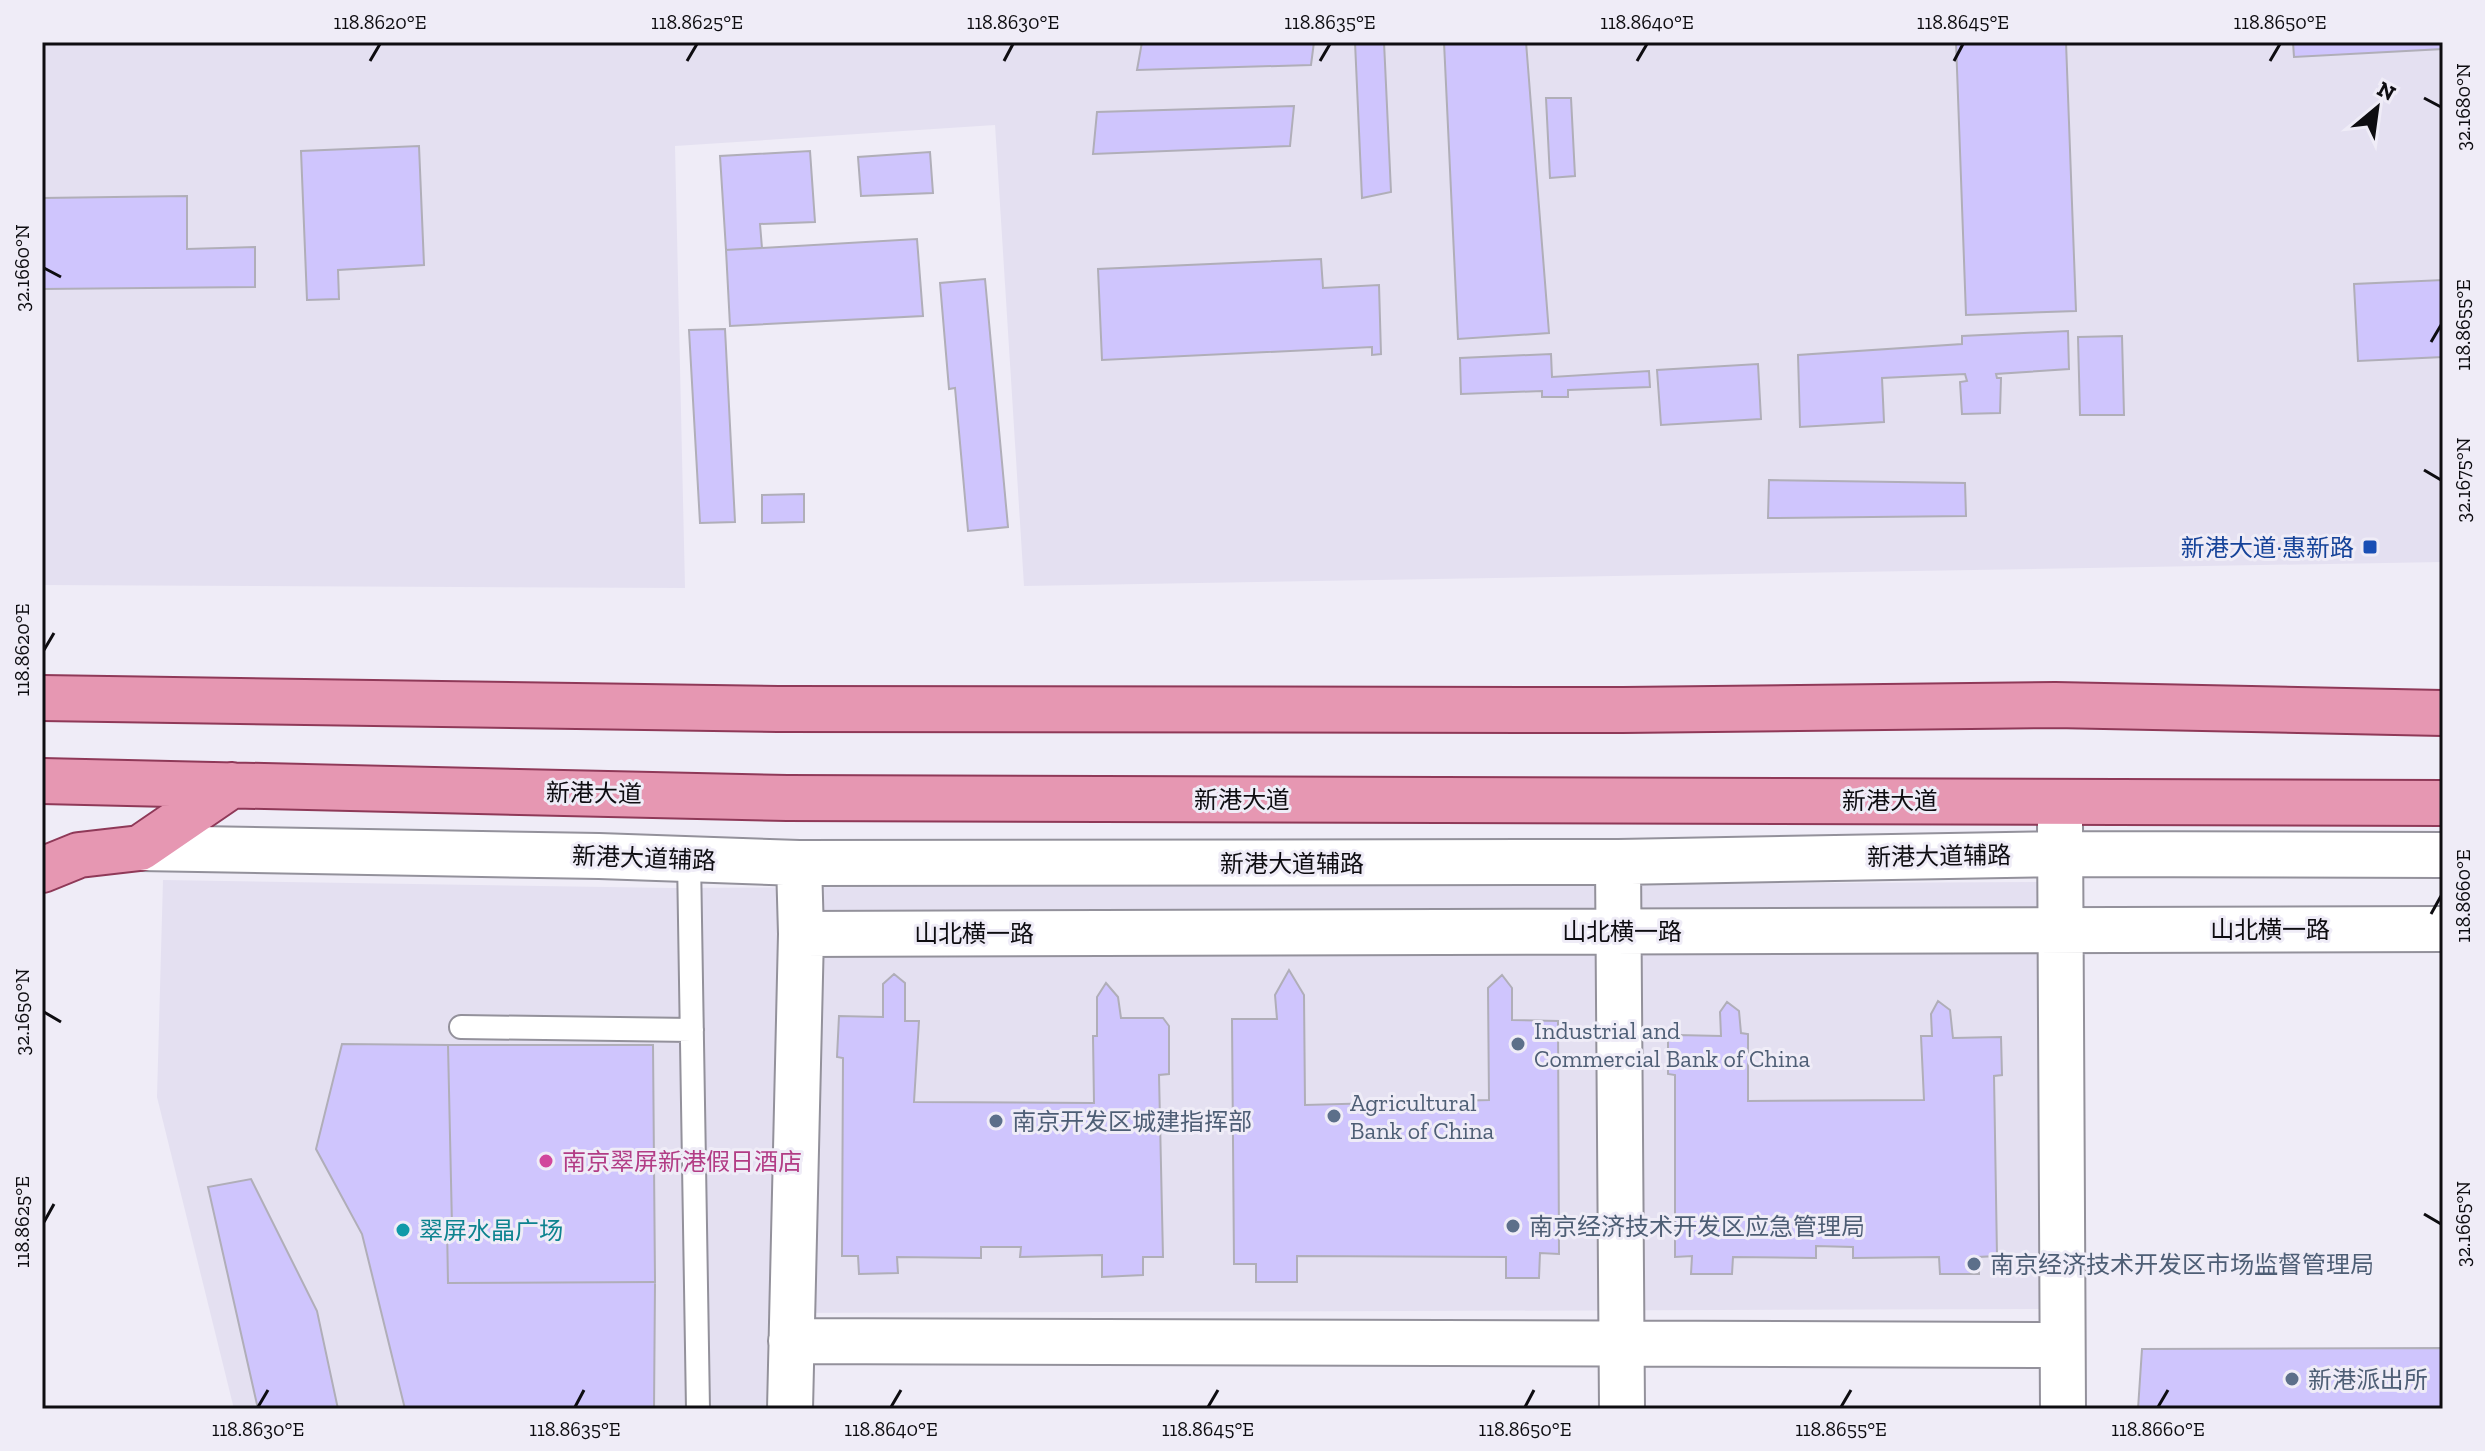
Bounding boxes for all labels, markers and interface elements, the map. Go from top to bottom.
text: 118.8620°E [333,10,427,34]
text: 118.8625°E [651,10,743,34]
text: 118.8630°E [967,10,1059,34]
text: 118.8635°E [1284,10,1376,34]
text: 118.8640°E [1600,10,1694,34]
text: 118.8645°E [1917,10,2009,34]
text: 118.8650°E [2234,10,2327,34]
text: 32.1680°N [2451,63,2475,151]
north arrow [2337,68,2417,148]
text: N [2373,75,2401,107]
text: 32.1660°N [10,224,34,312]
text: 118.8655°E [2451,279,2475,371]
text: 32.1675°N [2451,437,2475,522]
place label: 新港大道·惠新路 [2181,533,2354,562]
marker: 新港大道·惠新路 [2361,538,2379,556]
text: 118.8620°E [10,603,34,697]
street label: 新港大道 [546,778,642,808]
street label: 新港大道 [1194,785,1290,814]
street label: 新港大道 [1842,786,1938,815]
street label: 新港大道辅路 [1867,840,2011,872]
street label: 新港大道辅路 [572,841,716,875]
street label: 新港大道辅路 [1220,849,1364,878]
text: 118.8660°E [2451,849,2475,943]
street label: 山北横一路 [2210,915,2330,944]
street label: 山北横一路 [1562,917,1682,946]
street label: 山北横一路 [914,919,1034,948]
text: 32.1650°N [10,968,34,1056]
place label: Industrial and Commercial Bank of China [1534,1016,1810,1073]
marker: Industrial and Commercial Bank of China [1509,1035,1527,1053]
place label: Agricultural Bank of China [1350,1088,1495,1145]
place label: 南京开发区城建指挥部 [1012,1107,1252,1136]
marker: Agricultural Bank of China [1325,1107,1343,1125]
marker: 南京开发区城建指挥部 [987,1112,1005,1130]
place label: 南京翠屏新港假日酒店 [562,1147,802,1176]
marker: 南京翠屏新港假日酒店 [537,1152,555,1170]
text: 118.8625°E [10,1176,34,1268]
text: 32.1665°N [2451,1181,2475,1267]
place label: 南京经济技术开发区应急管理局 [1529,1212,1865,1241]
place label: 翠屏水晶广场 [419,1216,563,1245]
marker: 南京经济技术开发区应急管理局 [1504,1217,1522,1235]
marker: 翠屏水晶广场 [394,1221,412,1239]
place label: 南京经济技术开发区市场监督管理局 [1990,1250,2374,1279]
marker: 南京经济技术开发区市场监督管理局 [1965,1255,1983,1273]
place label: 新港派出所 [2308,1365,2428,1394]
marker: 新港派出所 [2283,1370,2301,1388]
text: 118.8630°E [212,1417,304,1441]
text: 118.8635°E [529,1417,621,1441]
text: 118.8640°E [844,1417,938,1441]
text: 118.8645°E [1162,1417,1254,1441]
text: 118.8650°E [1479,1417,1572,1441]
text: 118.8655°E [1795,1417,1887,1441]
text: 118.8660°E [2111,1417,2205,1441]

